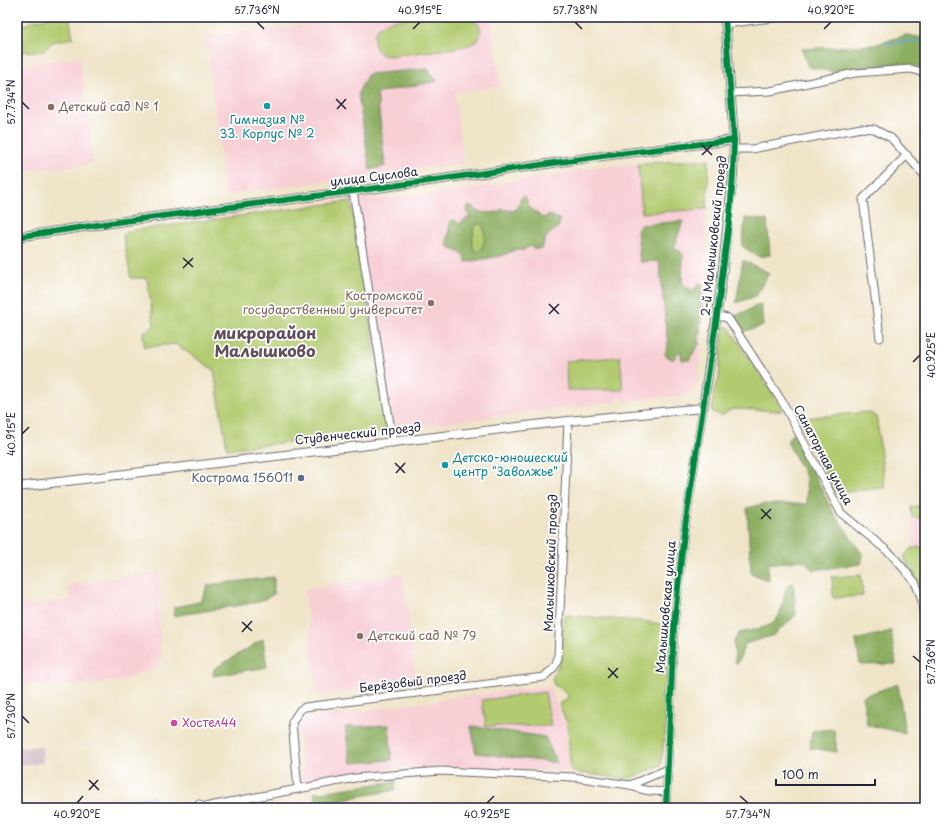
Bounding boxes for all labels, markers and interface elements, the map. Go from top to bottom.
text: 57.736°N [234,2,280,17]
text: 40.915°E [398,2,442,17]
text: 57.738°N [552,2,598,17]
text: 40.920°E [808,2,854,17]
text: 57.734°N [3,79,18,125]
place label: Детский сад № 1 [58,97,159,115]
marker: Гимназия № 33. Корпус № 2 [262,101,272,111]
marker: Детский сад № 1 [46,102,56,112]
place label: Гимназия № 33. Корпус № 2 [219,110,315,142]
street label: 2-й Малышковский проезд [696,155,730,317]
street label: улица Суслова [329,162,419,190]
place label: Костромской государственный университет [243,286,423,318]
marker: Костромской государственный университет [426,298,436,308]
district label: микрорайон Малышково [214,320,316,362]
text: 40.925°E [923,332,938,378]
street label: Санаторная улица [790,401,858,508]
text: 40.915°E [3,412,18,456]
street label: Студенческий проезд [294,417,422,449]
place label: Детско-юношеский центр "Заволжье" [452,448,568,480]
marker: Детско-юношеский центр "Заволжье" [440,460,450,470]
place label: Кострома 156011 [191,468,293,486]
marker: Кострома 156011 [296,473,306,483]
street label: Малышковский проезд [539,494,561,632]
street label: Малышковская улица [650,540,680,674]
place label: Детский сад № 79 [367,626,476,644]
marker: Детский сад № 79 [355,631,365,641]
text: 57.736°N [923,639,938,685]
street label: Берёзовый проезд [358,666,467,697]
text: 57.730°N [3,693,18,739]
place label: Хостел44 [182,713,237,731]
marker: Хостел44 [169,718,179,728]
scale bar [776,761,875,787]
text: 100 m [782,765,819,783]
text: 40.920°E [54,806,100,821]
text: 40.925°E [464,806,510,821]
text: 57.734°N [725,806,771,821]

